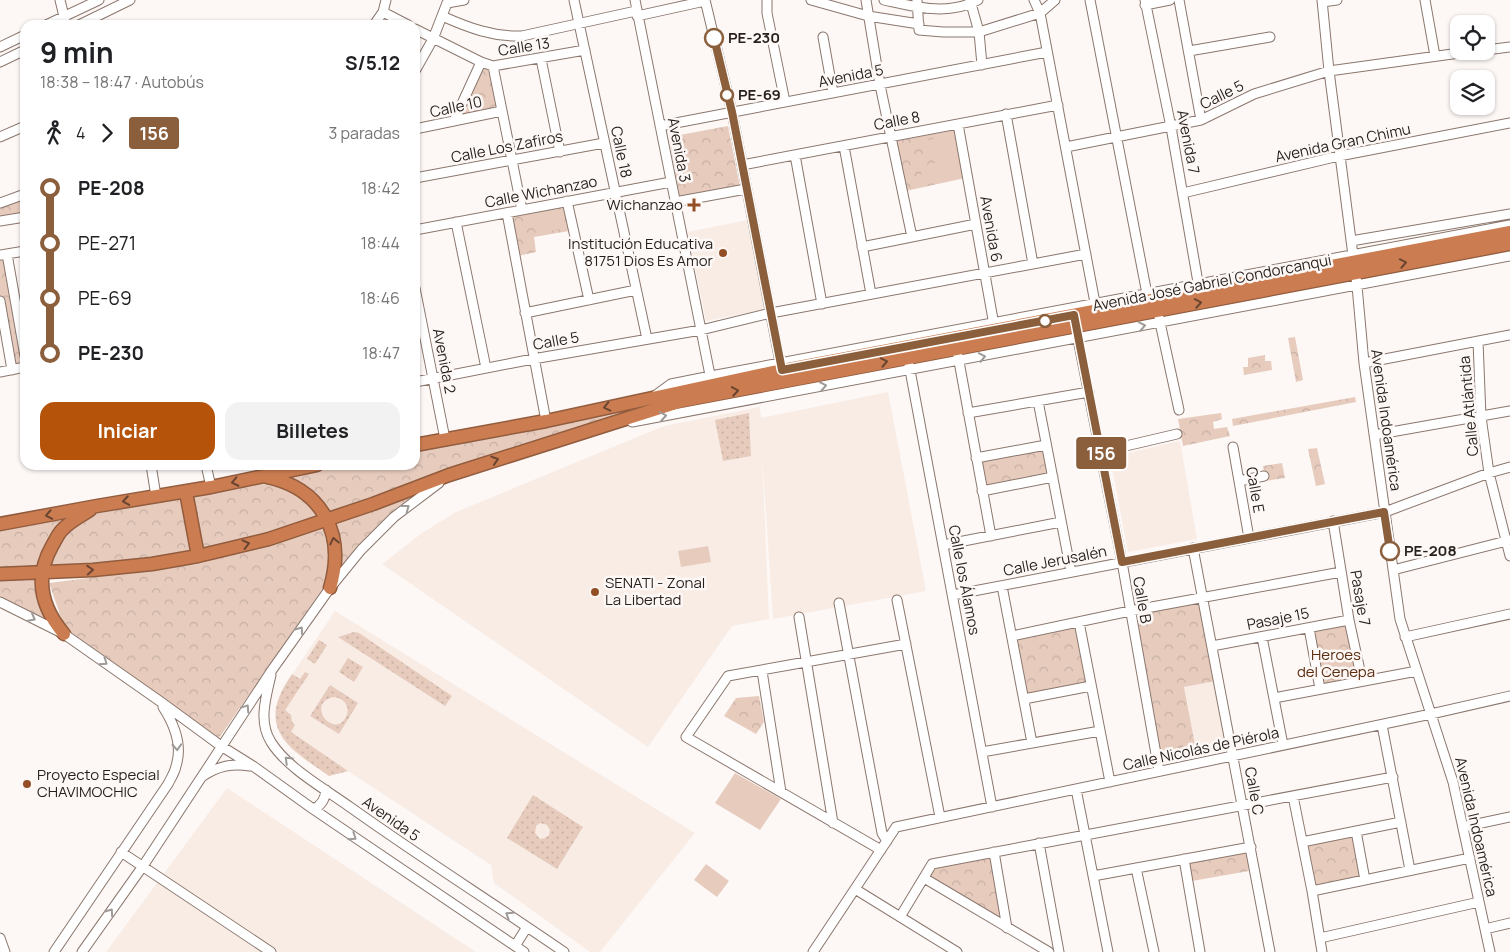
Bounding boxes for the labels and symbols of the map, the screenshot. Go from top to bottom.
place label: PE-230 [728,27,780,48]
marker: PE-230 [704,28,724,48]
street label: Calle 13 [497,32,551,61]
street label: Avenida 5 [816,59,885,92]
street label: Calle 5 [1196,75,1247,114]
place label: PE-69 [738,84,781,105]
marker: PE-69 [720,88,734,102]
street label: Calle 10 [428,91,484,122]
street label: Calle 8 [872,106,922,135]
street label: Avenida 7 [1172,108,1205,176]
street label: Avenida 3 [663,116,696,184]
street label: Avenida Gran Chimu [1273,118,1413,167]
street label: Calle 18 [606,124,637,180]
street label: Calle Los Zafiros [449,125,565,168]
street label: Calle Wichanzao [483,170,599,213]
place label: Wichanzao [607,194,683,215]
street label: Avenida 6 [975,194,1008,264]
marker: Wichanzao [687,198,701,212]
place label: Institución Educativa 81751 Dios Es Amor [568,233,714,271]
marker: Institución Educativa 81751 Dios Es Amor [717,247,729,259]
street label: Avenida José Gabriel Condorcanqui [1091,249,1333,316]
one-way arrow [1399,259,1407,269]
one-way arrow [1194,299,1203,309]
unlabelled marker [1038,314,1052,328]
one-way arrow [1137,321,1146,331]
street label: Calle 5 [531,326,581,355]
street label: Avenida 2 [428,327,461,395]
street label: Avenida Indoamérica [1366,348,1407,492]
one-way arrow [978,352,987,362]
street label: Calle Atlántida [1454,355,1483,457]
one-way arrow [879,358,888,368]
one-way arrow [818,382,827,392]
one-way arrow [731,386,740,396]
one-way arrow [603,401,612,412]
one-way arrow [659,412,667,422]
line badge: 156 [1072,437,1130,469]
one-way arrow [491,455,499,465]
street label: Calle E [1241,465,1270,515]
one-way arrow [230,476,239,487]
one-way arrow [122,495,130,506]
one-way arrow [400,505,409,513]
one-way arrow [44,509,53,519]
street label: Calle los Álamos [944,523,985,637]
one-way arrow [329,536,340,545]
one-way arrow [241,539,250,550]
street label: Calle Jerusalén [1001,540,1109,581]
place label: PE-208 [1404,540,1457,561]
marker: PE-208 [1380,541,1400,561]
one-way arrow [86,565,94,576]
street label: Pasaje 7 [1345,568,1376,627]
place label: SENATI - Zonal La Libertad [605,572,705,610]
street label: Calle B [1128,575,1157,625]
marker: SENATI - Zonal La Libertad [589,586,601,598]
street label: Pasaje 15 [1245,602,1311,635]
one-way arrow [27,612,36,622]
one-way arrow [294,626,303,636]
park label: Heroes del Cenepa [1297,644,1375,682]
one-way arrow [98,656,108,665]
one-way arrow [240,704,249,714]
street label: Calle Nicolás de Piérola [1121,722,1281,775]
one-way arrow [172,743,183,751]
street label: Avenida Indoamérica [1450,755,1503,899]
one-way arrow [285,757,294,766]
place label: Proyecto Especial CHAVIMOCHIC [37,764,160,802]
street label: Calle C [1240,765,1269,817]
marker: Proyecto Especial CHAVIMOCHIC [21,778,33,790]
street label: Avenida 5 [358,791,424,846]
one-way arrow [347,831,357,840]
one-way arrow [104,908,113,918]
one-way arrow [505,912,515,921]

